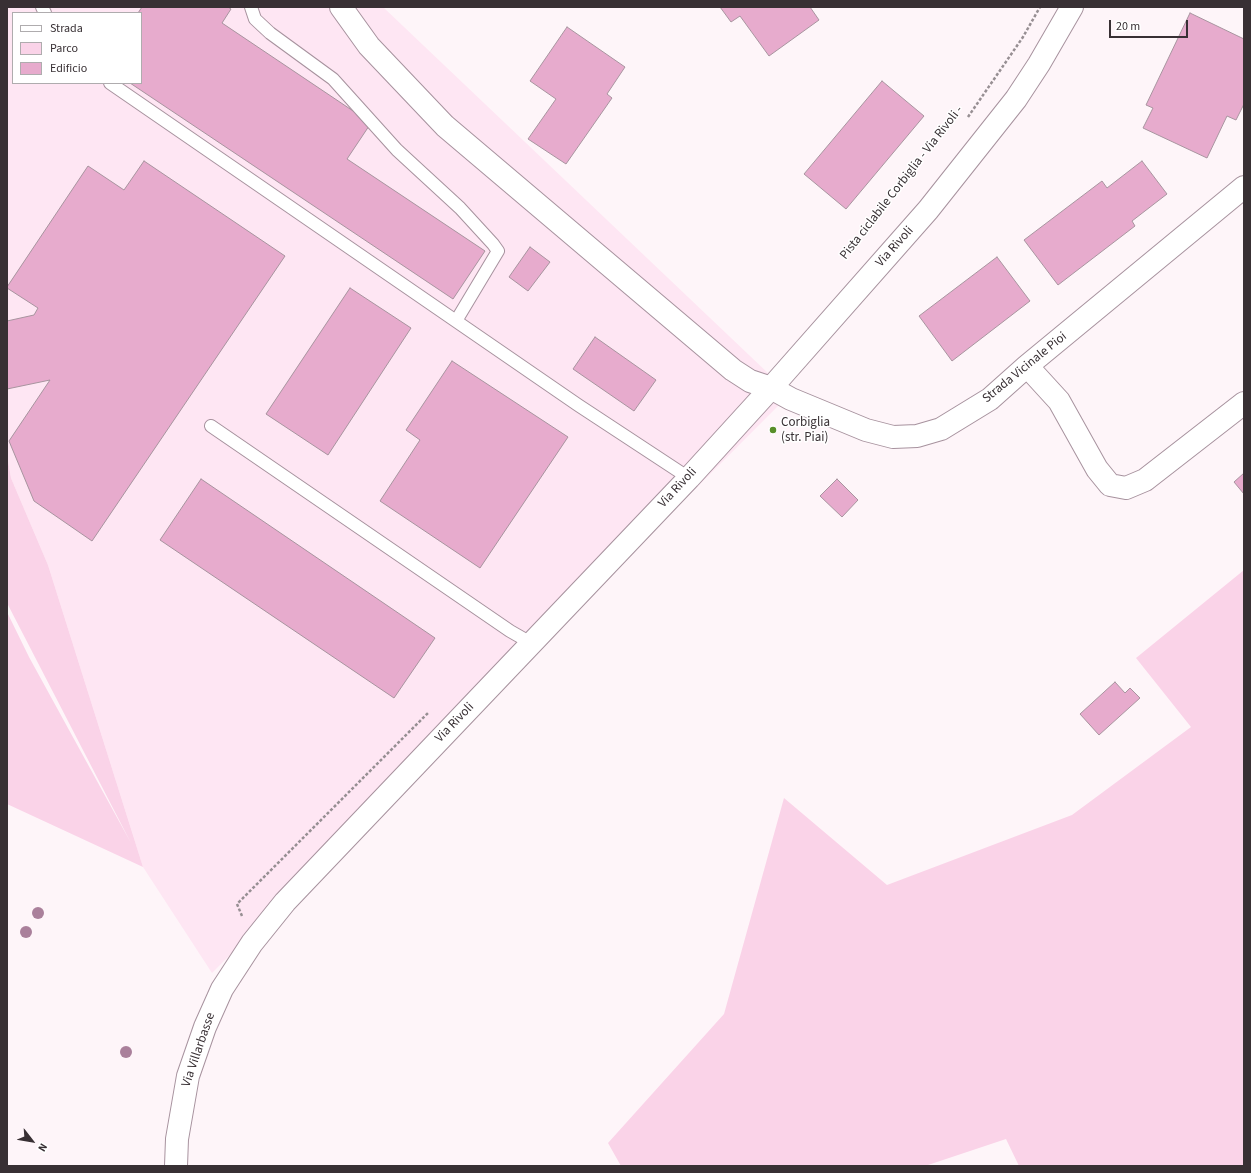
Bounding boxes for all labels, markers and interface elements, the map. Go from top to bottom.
legend [12,12,142,84]
scale bar [1111,12,1190,38]
text: 20 m [1116,18,1140,35]
text: Strada [50,20,83,37]
text: Parco [50,40,78,57]
text: Edificio [50,60,87,77]
street label: Pista ciclabile Corbiglia - Via Rivoli - [837,103,967,263]
street label: Via Rivoli [873,223,917,271]
street label: Strada Vicinale Pioi [980,329,1070,407]
place label: Corbiglia (str. Piai) [781,415,830,446]
marker: Corbiglia (str. Piai) [768,425,778,435]
street label: Via Rivoli [656,465,700,511]
street label: Via Rivoli [432,700,478,746]
street label: Via Villarbasse [179,1011,219,1089]
north arrow [12,1121,52,1161]
text: N [34,1140,51,1154]

